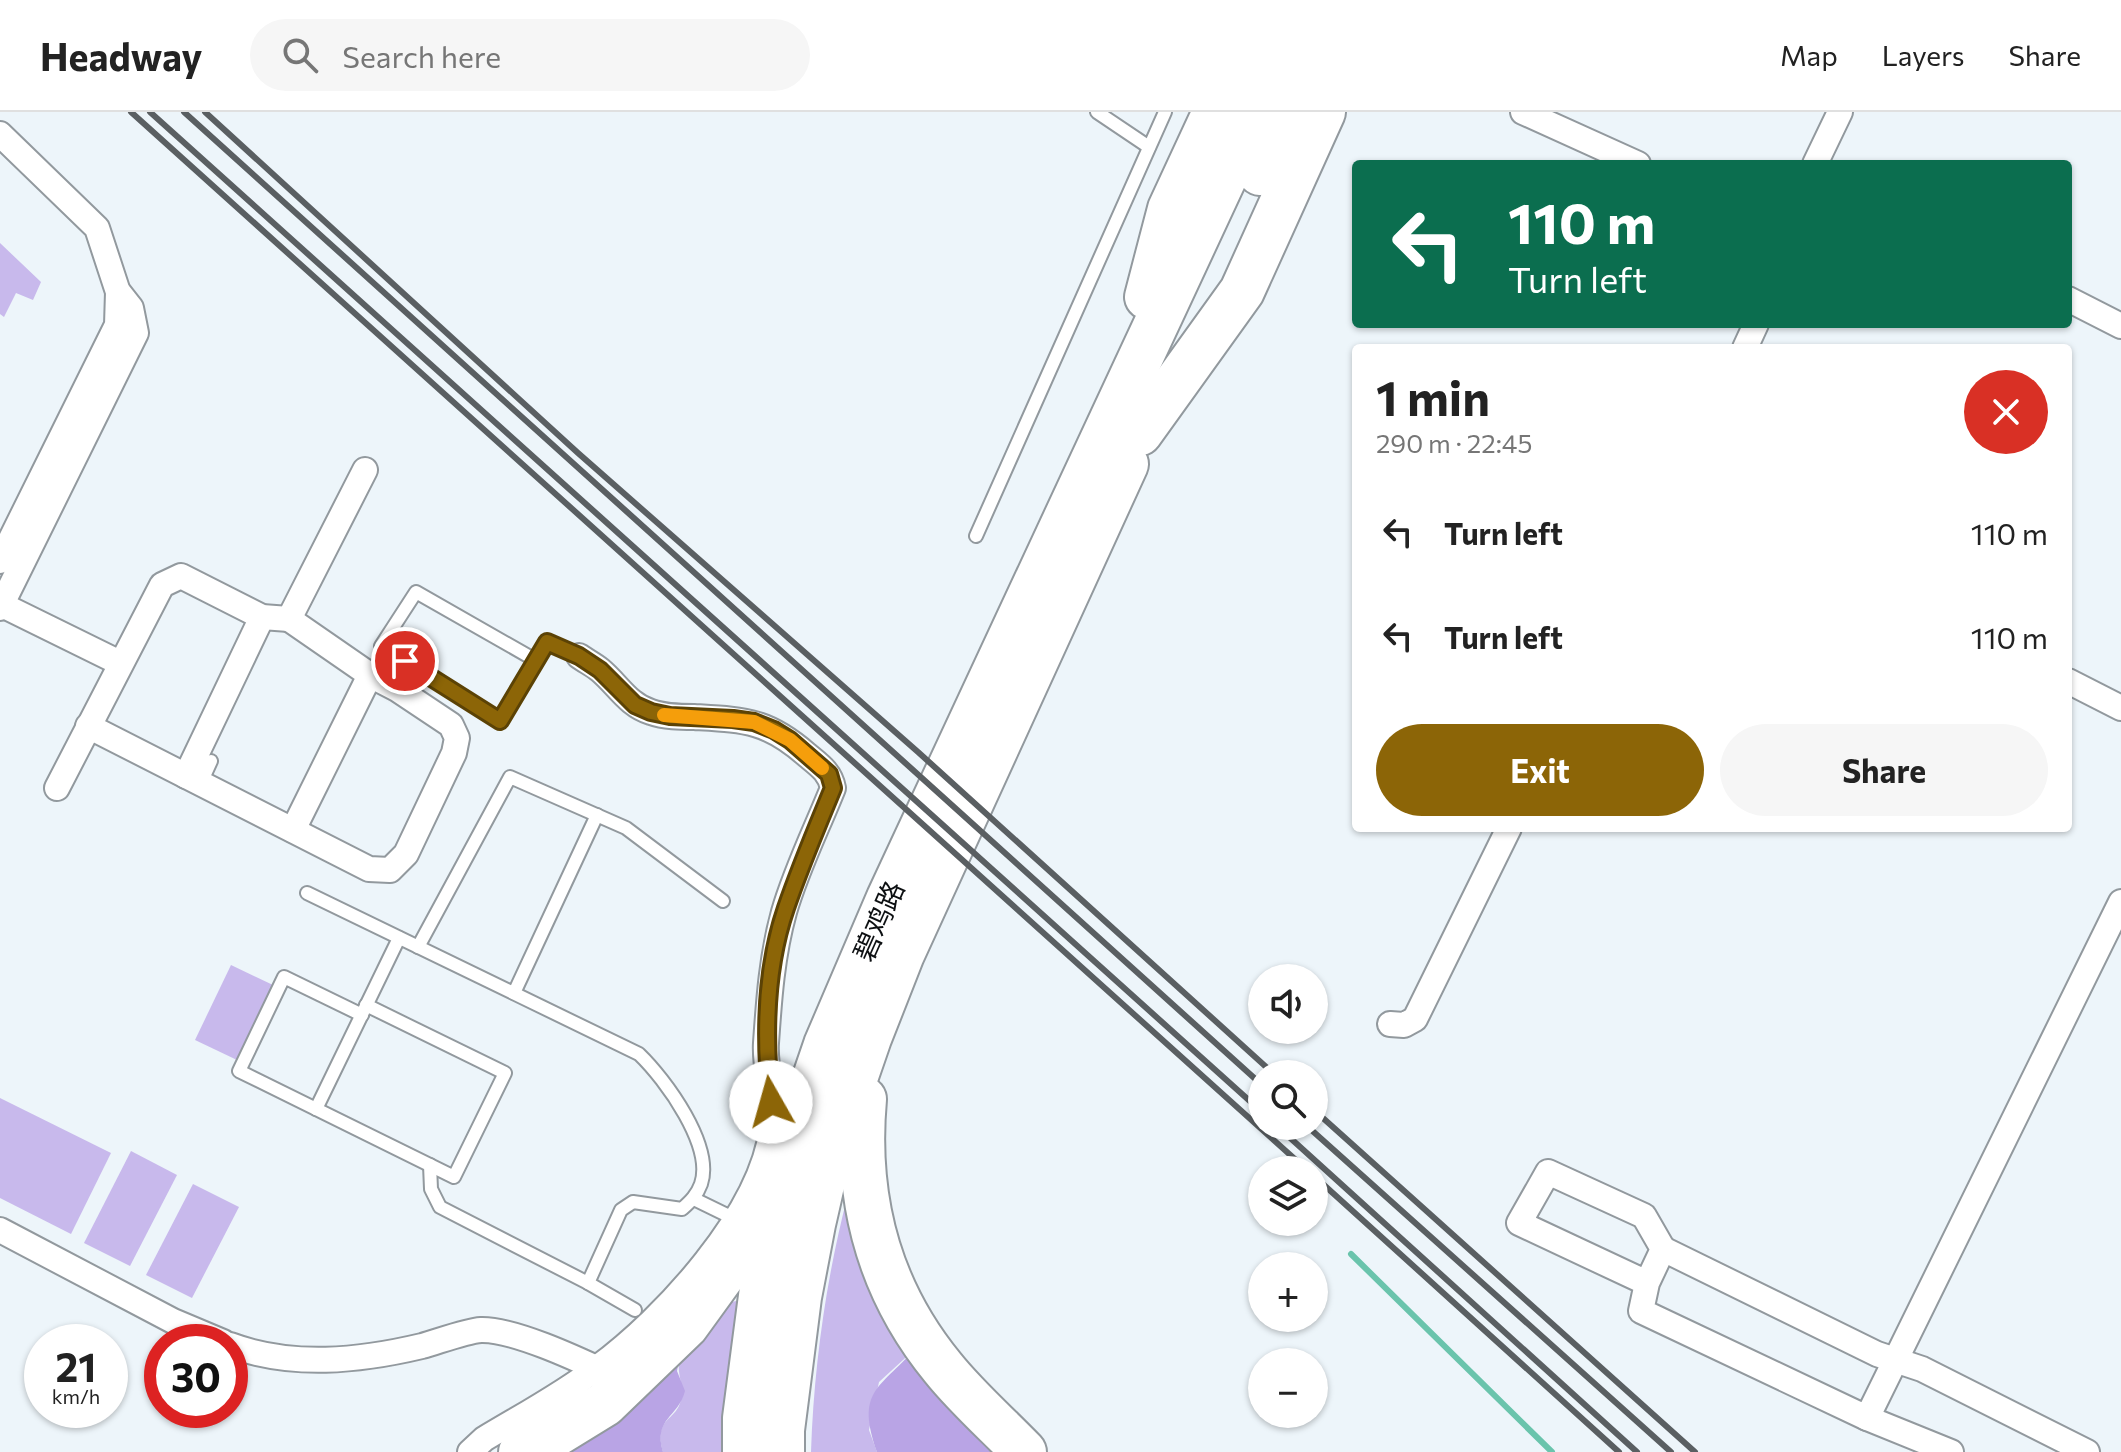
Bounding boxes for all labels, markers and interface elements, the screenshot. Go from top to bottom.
search box [250,19,810,91]
text: Headway [40,32,202,79]
icon: search [278,33,322,77]
text: Search here [342,37,501,74]
text: Map [1780,38,1838,72]
text: Layers [1882,38,1964,72]
text: Share [2008,38,2081,72]
text: 110 m [1508,187,1655,256]
icon: left [1376,192,1480,296]
text: Turn left [1508,256,1647,300]
text: 1 min [1376,367,1490,426]
button: close [1964,370,2048,454]
text: 290 m · 22:45 [1376,427,1532,458]
icon: left [1376,510,1420,554]
text: Turn left [1444,514,1563,551]
text: 110 m [1971,514,2048,551]
icon: left [1376,614,1420,658]
text: Turn left [1444,618,1563,655]
text: 110 m [1971,618,2048,655]
pin [371,627,439,695]
icon: arrive [383,639,427,683]
button: Exit [1376,724,1704,816]
button: Share [1720,724,2048,816]
street label: 碧鸡路 [845,875,911,966]
map controls [1248,964,1328,1428]
button: sound [1248,964,1328,1044]
position arrow [729,1060,813,1144]
button: search [1248,1060,1328,1140]
button: layers [1248,1156,1328,1236]
button: + [1248,1252,1328,1332]
speed limit sign: 30 [144,1324,248,1428]
text: 21 [56,1341,96,1390]
button: − [1248,1348,1328,1428]
text: km/h [52,1384,100,1408]

